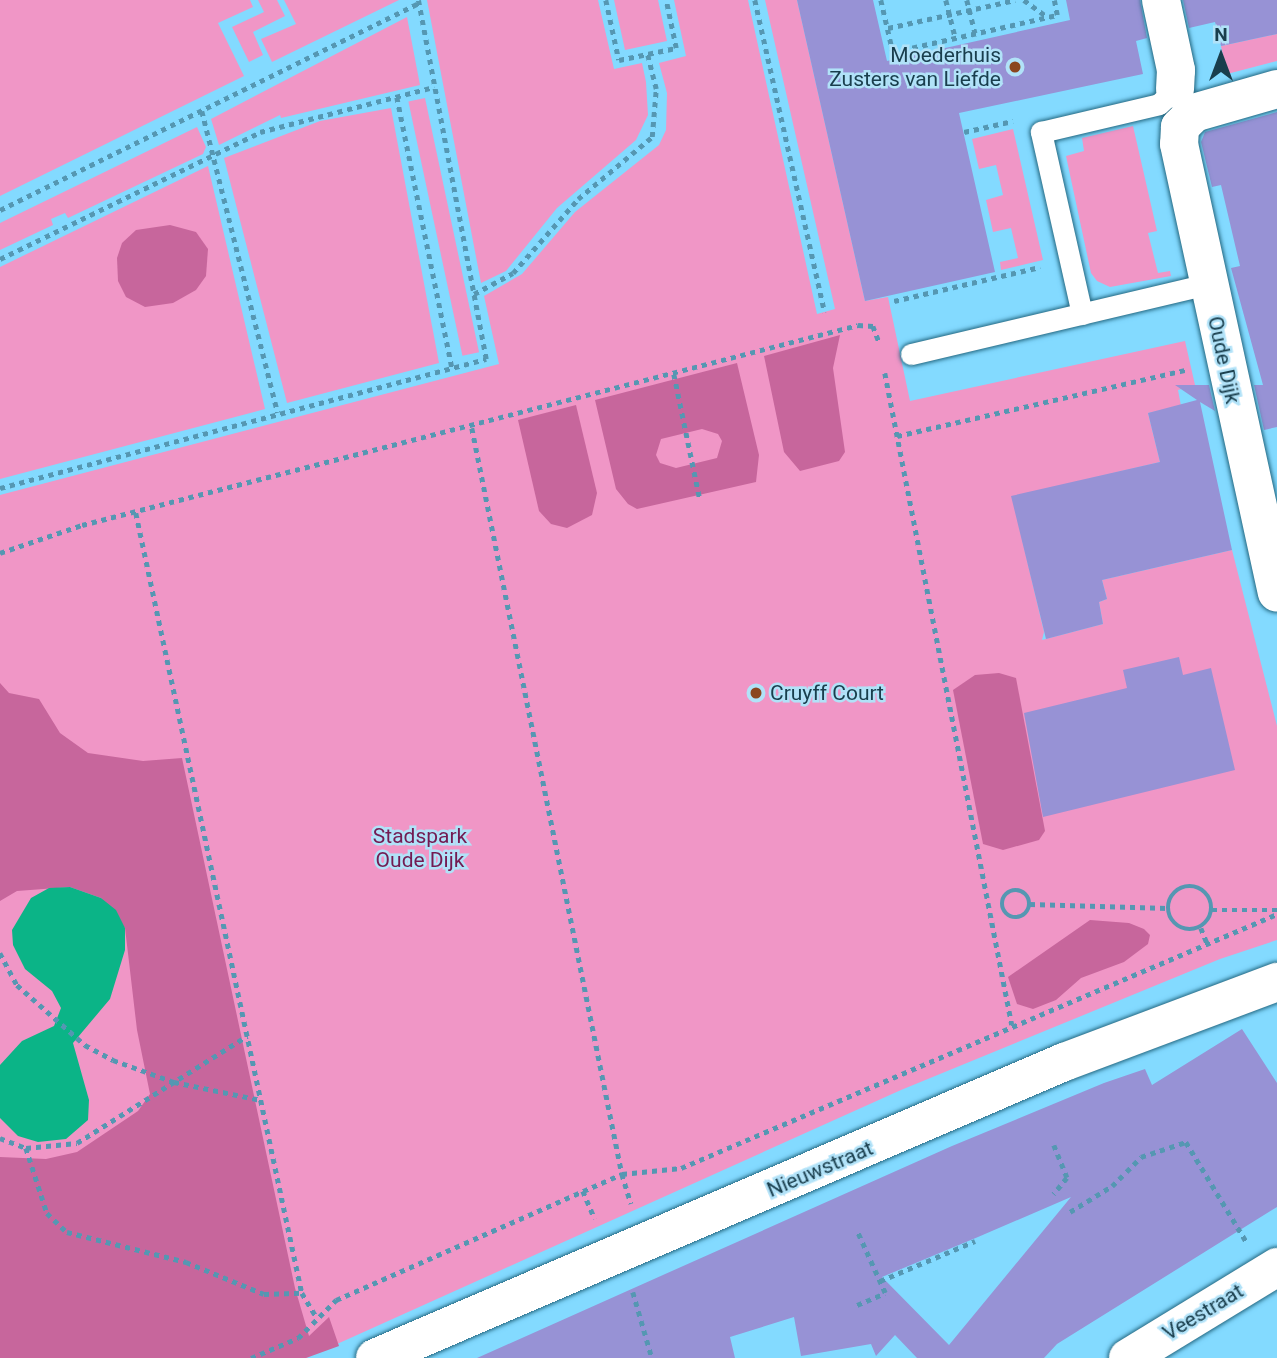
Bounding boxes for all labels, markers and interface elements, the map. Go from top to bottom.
north arrow [1186,21,1256,91]
text: N [1214,23,1228,46]
place label: Moederhuis Zusters van Liefde [829,42,1001,92]
marker: Moederhuis Zusters van Liefde [1007,59,1023,75]
street label: Oude Dijk [1202,314,1246,406]
place label: Cruyff Court [770,680,884,706]
marker: Cruyff Court [748,685,764,701]
park label: Stadspark Oude Dijk [373,823,467,873]
street label: Nieuwstraat [763,1135,877,1203]
street label: Veestraat [1158,1278,1248,1346]

